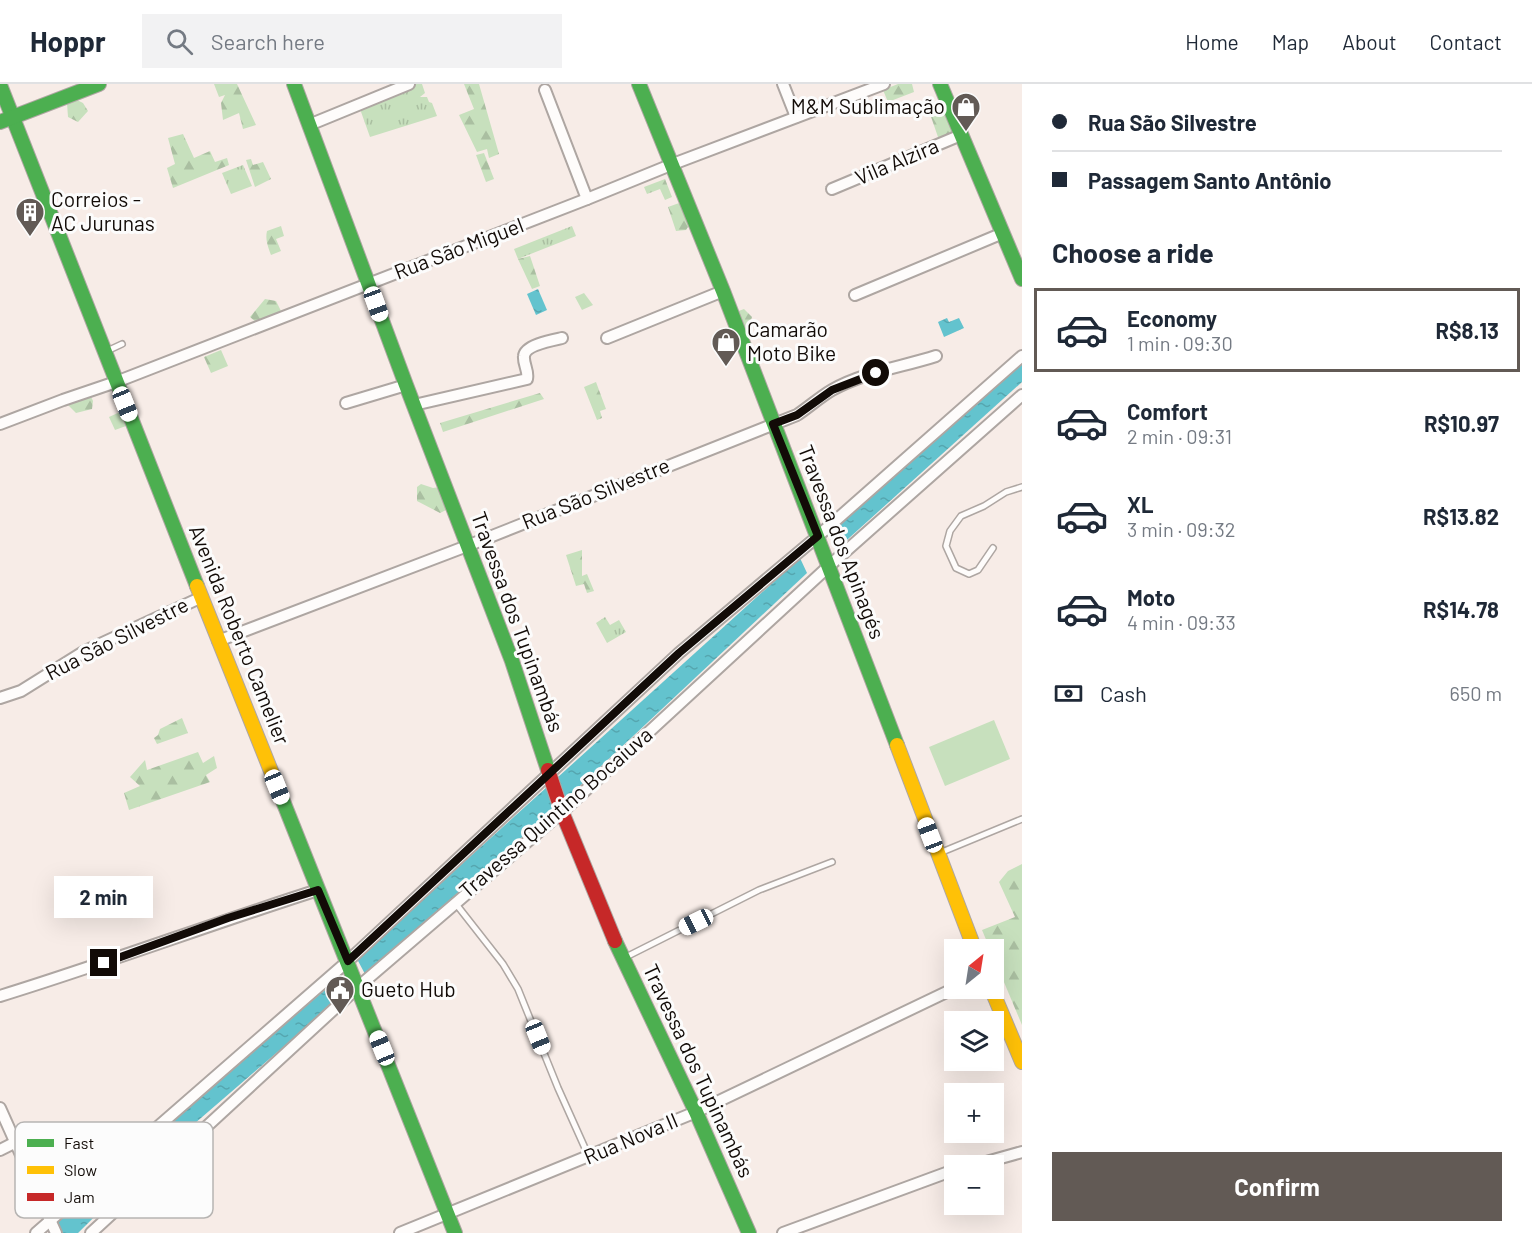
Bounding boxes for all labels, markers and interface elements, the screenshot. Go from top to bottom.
search box [142,14,562,68]
text: Hoppr [30,24,106,58]
icon: search [163,25,196,58]
text: Search here [211,28,325,54]
text: Home [1185,29,1239,54]
text: Map [1272,29,1309,54]
text: About [1342,29,1397,54]
text: Contact [1430,29,1502,54]
shop icon: M&M Sublimação [950,91,982,133]
place label: M&M Sublimação [791,93,945,118]
text: Rua São Silvestre [1088,109,1257,135]
street label: Vila Alzira [851,132,942,189]
text: Passagem Santo Antônio [1088,167,1332,193]
place label: Correios - AC Jurunas [51,186,155,235]
building icon: Correios - AC Jurunas [14,196,46,238]
street label: Rua São Miguel [390,211,527,284]
text: Choose a ride [1052,236,1214,268]
car [361,284,391,324]
icon: car [1055,303,1109,357]
text: Economy [1127,305,1217,331]
place label: Camarão Moto Bike [747,316,836,365]
text: R$8.13 [1435,317,1499,343]
shop icon: Camarão Moto Bike [710,326,742,368]
text: 1 min · 09:30 [1127,331,1233,355]
route start [862,359,889,386]
car [110,384,140,424]
icon: car [1055,396,1109,450]
text: Comfort [1127,398,1208,424]
text: R$10.97 [1424,410,1499,436]
text: 2 min · 09:31 [1127,424,1232,448]
street label: Travessa dos Apinagés [794,441,891,642]
street label: Rua São Silvestre [518,452,673,534]
icon: car [1055,489,1109,543]
text: XL [1127,491,1153,517]
text: R$13.82 [1423,503,1499,529]
street label: Travessa dos Tupinambás [467,508,570,735]
text: 3 min · 09:32 [1127,517,1235,541]
street label: Avenida Roberto Camelier [185,521,296,748]
icon: car [1055,582,1109,636]
text: Moto [1127,584,1175,610]
street label: Rua São Silvestre [41,591,192,684]
text: R$14.78 [1423,596,1499,622]
text: 4 min · 09:33 [1127,610,1236,634]
icon: cash [1052,677,1085,710]
text: Cash [1100,680,1147,706]
text: 650 m [1450,681,1502,705]
street label: Travessa Quintino Bocaiuva [453,721,657,903]
car [262,767,292,807]
car [915,815,945,855]
callout: 2 min [54,876,154,918]
text: 2 min [80,885,127,909]
car [676,906,716,938]
north arrow [944,939,1004,999]
map controls [944,939,1004,1215]
route end [90,949,117,976]
street label: Travessa dos Tupinambás [639,960,760,1181]
public building icon: Gueto Hub [324,974,356,1016]
place label: Gueto Hub [361,976,456,1001]
button: layers [944,1011,1004,1071]
car [523,1017,553,1057]
car [367,1028,397,1068]
button: + [944,1083,1004,1143]
street label: Rua Nova II [580,1107,681,1169]
legend [15,1122,213,1218]
text: Fast [64,1133,94,1152]
button: Confirm [1052,1152,1502,1221]
button: − [944,1155,1004,1215]
text: Slow [64,1160,97,1179]
text: Jam [64,1187,95,1206]

